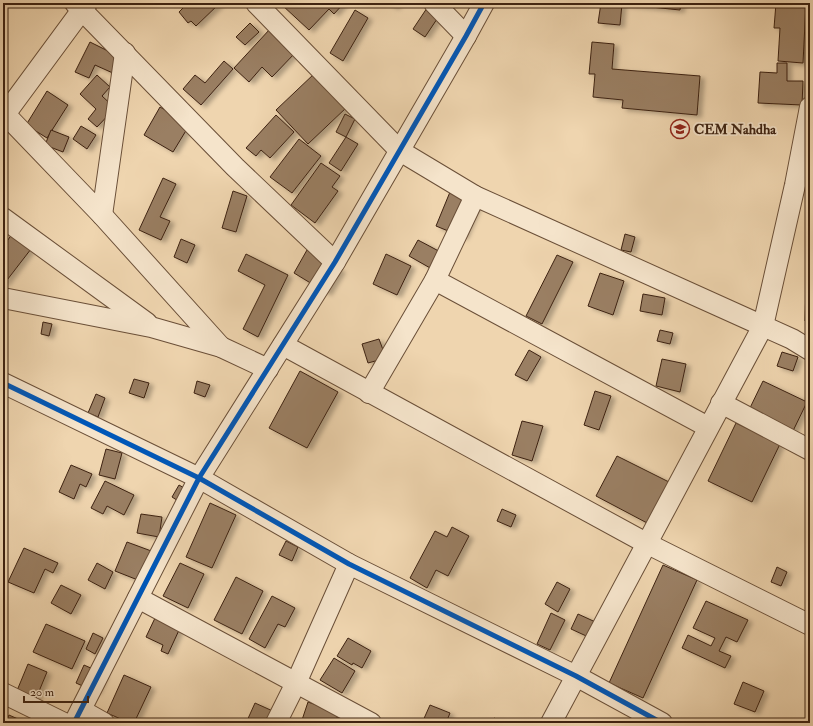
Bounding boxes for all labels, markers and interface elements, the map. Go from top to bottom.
school or university icon: CEM Nahdha [669,118,691,140]
place label: CEM Nahdha [694,121,777,138]
scale bar [24,678,88,704]
text: 20 m [30,685,55,700]

